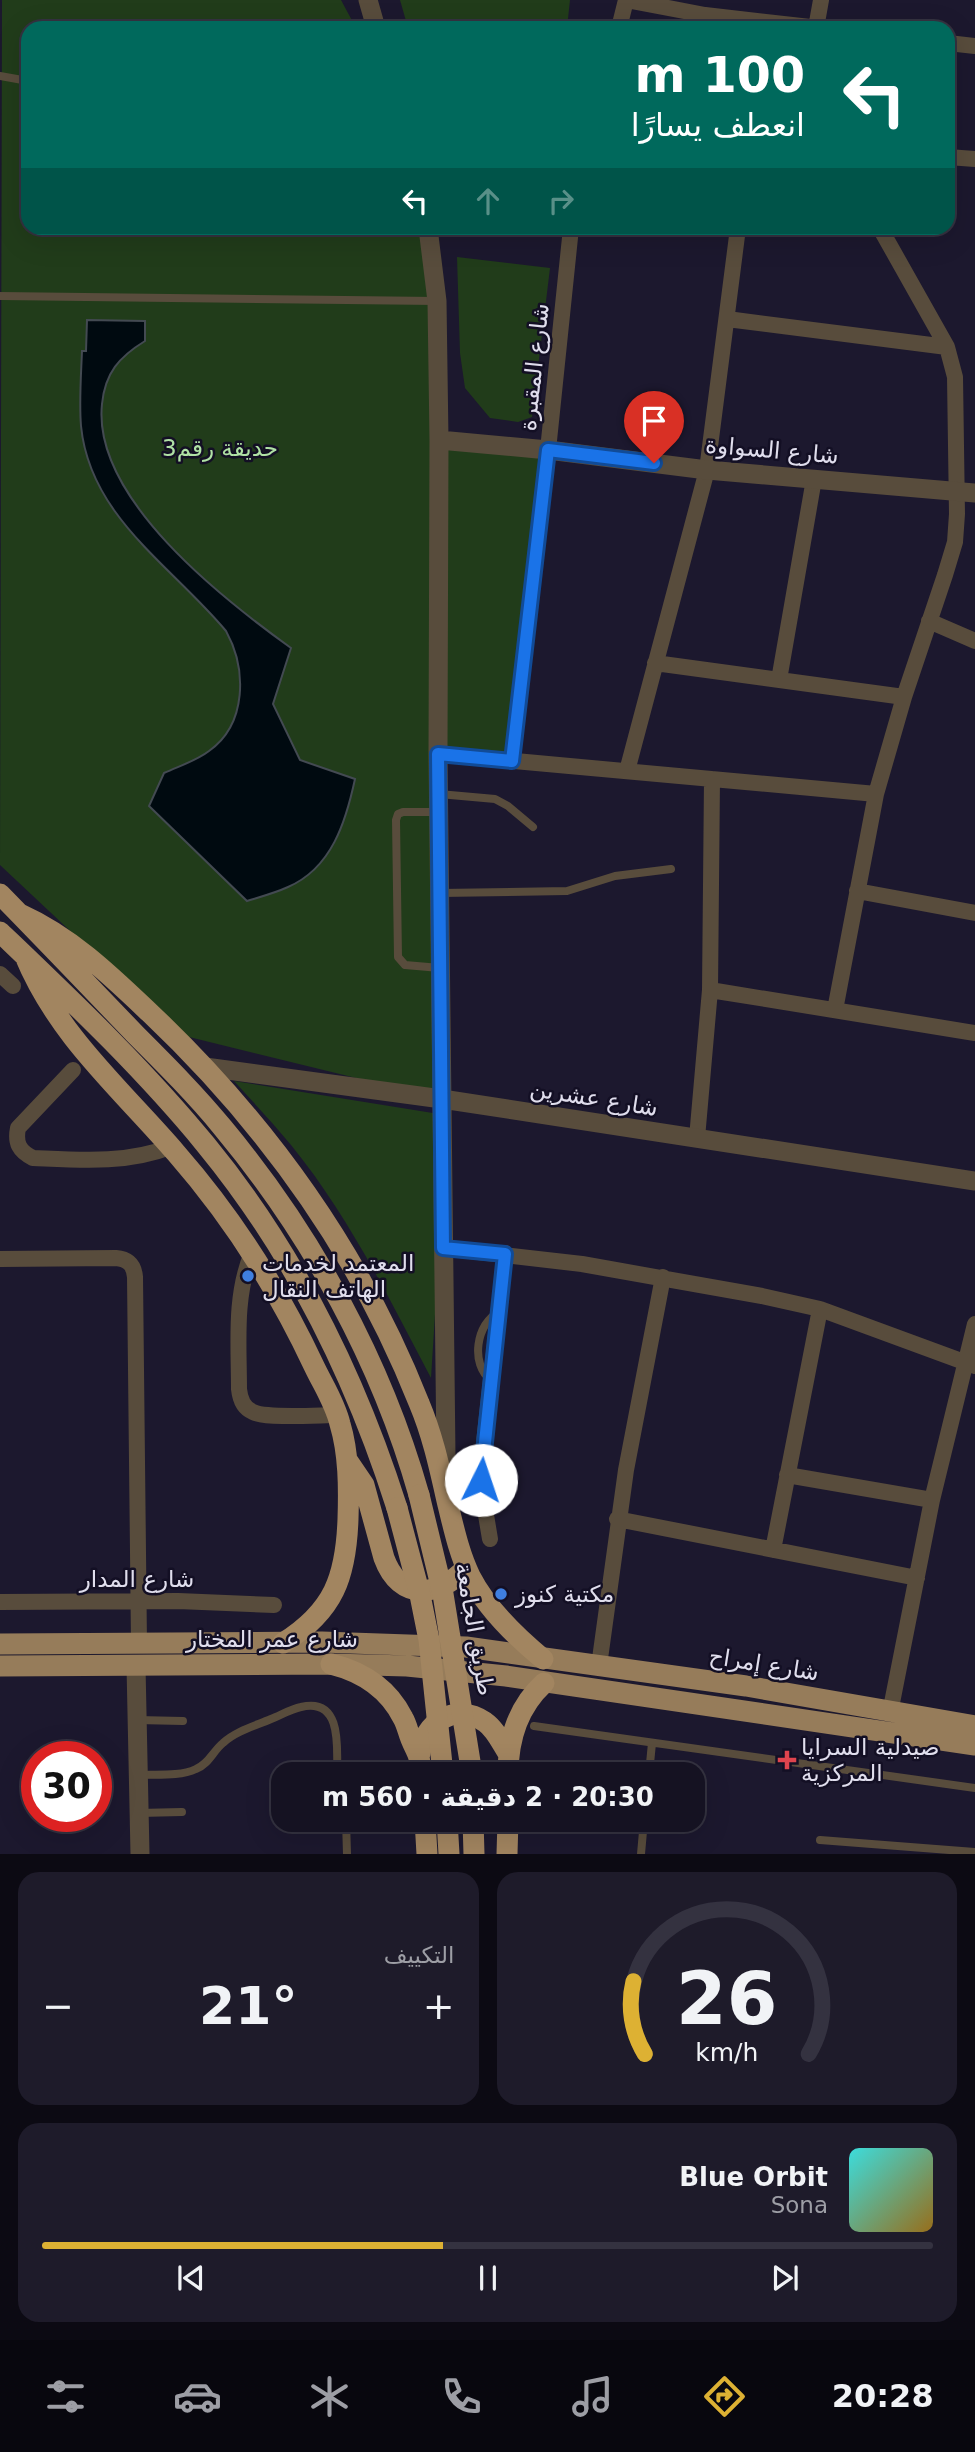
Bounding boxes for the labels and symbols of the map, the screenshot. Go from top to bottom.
street label: شارع المقبرة [514,302,555,432]
pin [624,391,684,463]
street label: شارع السواوة [704,431,840,470]
park label: حديقة رقم3 [162,435,278,462]
street label: شارع عشرين [528,1075,660,1122]
place label: المعتمد لخدمات الهاتف النقال [262,1250,414,1303]
marker: المعتمد لخدمات الهاتف النقال [240,1268,256,1284]
position arrow [444,1443,518,1517]
street label: طريق الجامعة [450,1560,500,1698]
street label: شارع المدار [79,1566,194,1593]
place label: مكتية كنوز [514,1581,614,1608]
marker: مكتية كنوز [493,1586,509,1602]
street label: شارع عمر المختار [185,1626,358,1653]
street label: شارع إمراح [707,1642,821,1687]
place label: صيدلية السرايا المركزية [801,1734,940,1787]
speed limit sign: 30 [21,1741,112,1832]
marker: صيدلية السرايا المركزية [779,1752,795,1768]

